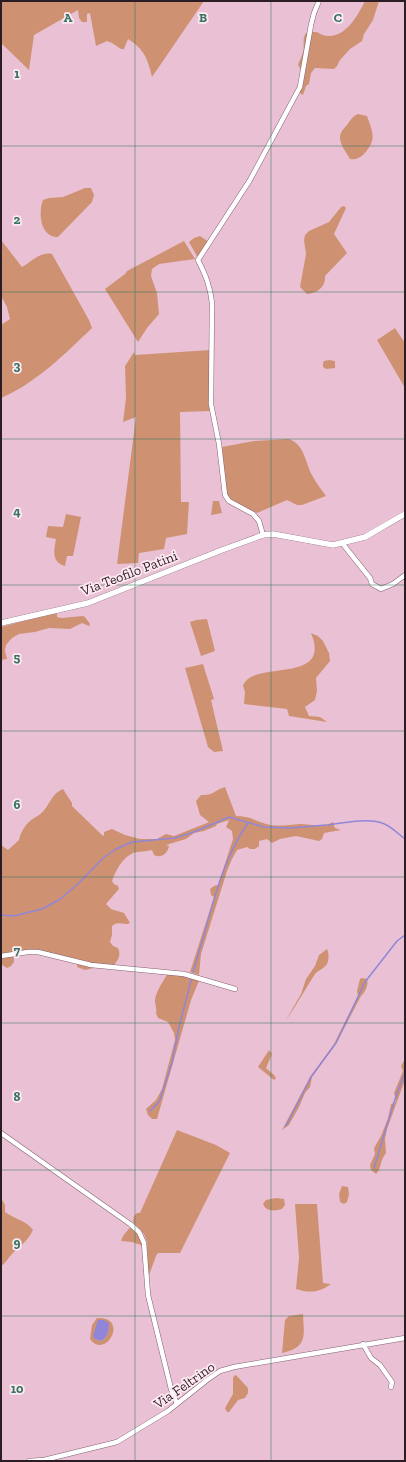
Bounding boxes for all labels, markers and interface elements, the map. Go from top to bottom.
text: A [64,10,73,25]
text: B [199,10,207,25]
text: C [334,10,342,25]
text: 1 [14,66,20,81]
text: 2 [14,212,21,227]
text: 3 [14,358,21,373]
text: 4 [13,504,21,519]
street label: Via Teofilo Patini [78,547,180,600]
text: 5 [14,650,21,665]
text: 6 [14,797,21,812]
text: 7 [14,943,21,958]
text: 8 [13,1089,21,1104]
text: 9 [14,1235,21,1250]
street label: Via Feltrino [150,1358,218,1413]
text: 10 [11,1381,24,1396]

